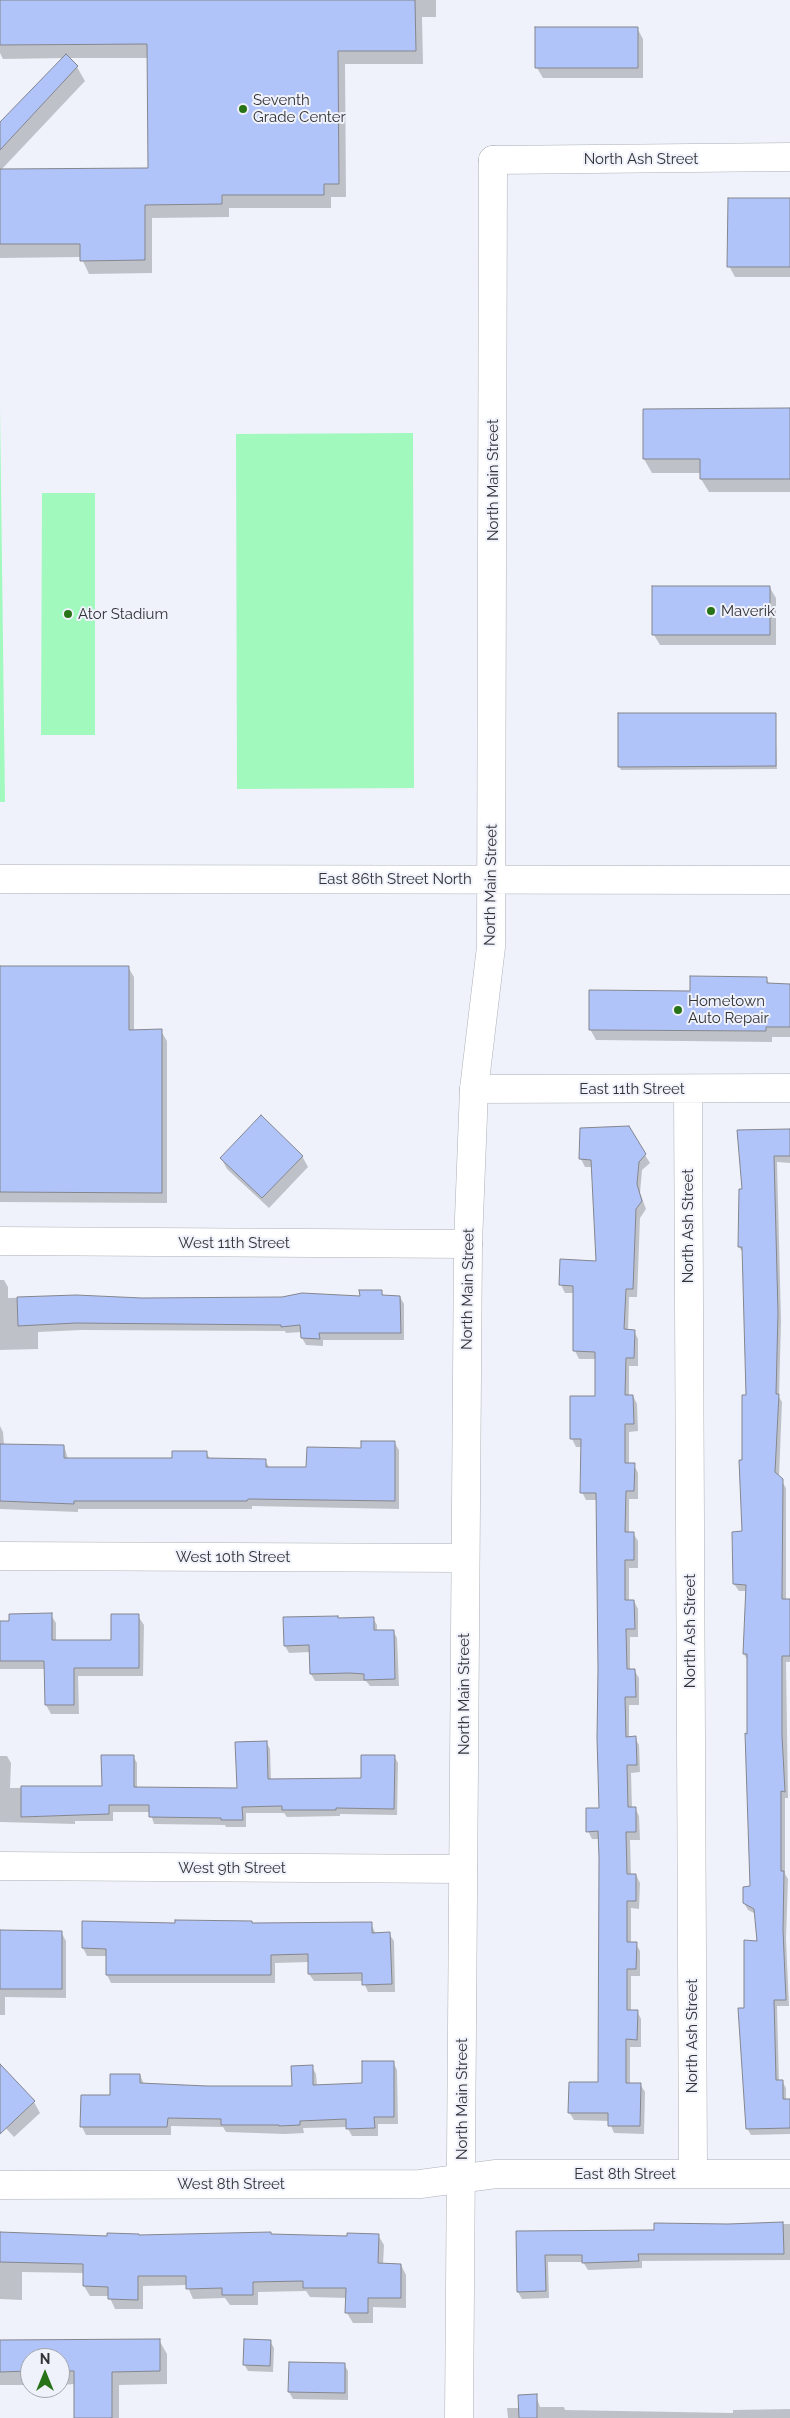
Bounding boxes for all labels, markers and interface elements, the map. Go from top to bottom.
place label: Seventh Grade Center [253,91,346,126]
marker: Seventh Grade Center [237,103,249,115]
street label: North Ash Street [584,150,698,168]
street label: North Main Street [484,419,502,541]
place label: Maverik [721,602,775,620]
place label: Ator Stadium [78,605,168,623]
marker: Maverik [705,605,717,617]
marker: Ator Stadium [62,608,74,620]
street label: North Main Street [481,824,501,946]
street label: East 86th Street North [318,870,472,888]
place label: Hometown Auto Repair [688,992,769,1027]
marker: Hometown Auto Repair [672,1004,684,1016]
street label: East 11th Street [579,1080,685,1098]
street label: North Ash Street [679,1169,697,1283]
street label: North Main Street [458,1228,478,1350]
street label: West 11th Street [178,1234,290,1252]
street label: West 10th Street [176,1548,290,1566]
street label: North Ash Street [681,1574,699,1688]
street label: North Main Street [455,1633,473,1755]
street label: West 9th Street [178,1859,286,1877]
street label: North Ash Street [683,1979,701,2093]
street label: North Main Street [453,2038,471,2160]
street label: East 8th Street [574,2165,676,2183]
street label: West 8th Street [177,2175,285,2193]
north arrow [20,2348,70,2398]
text: N [40,2351,50,2367]

